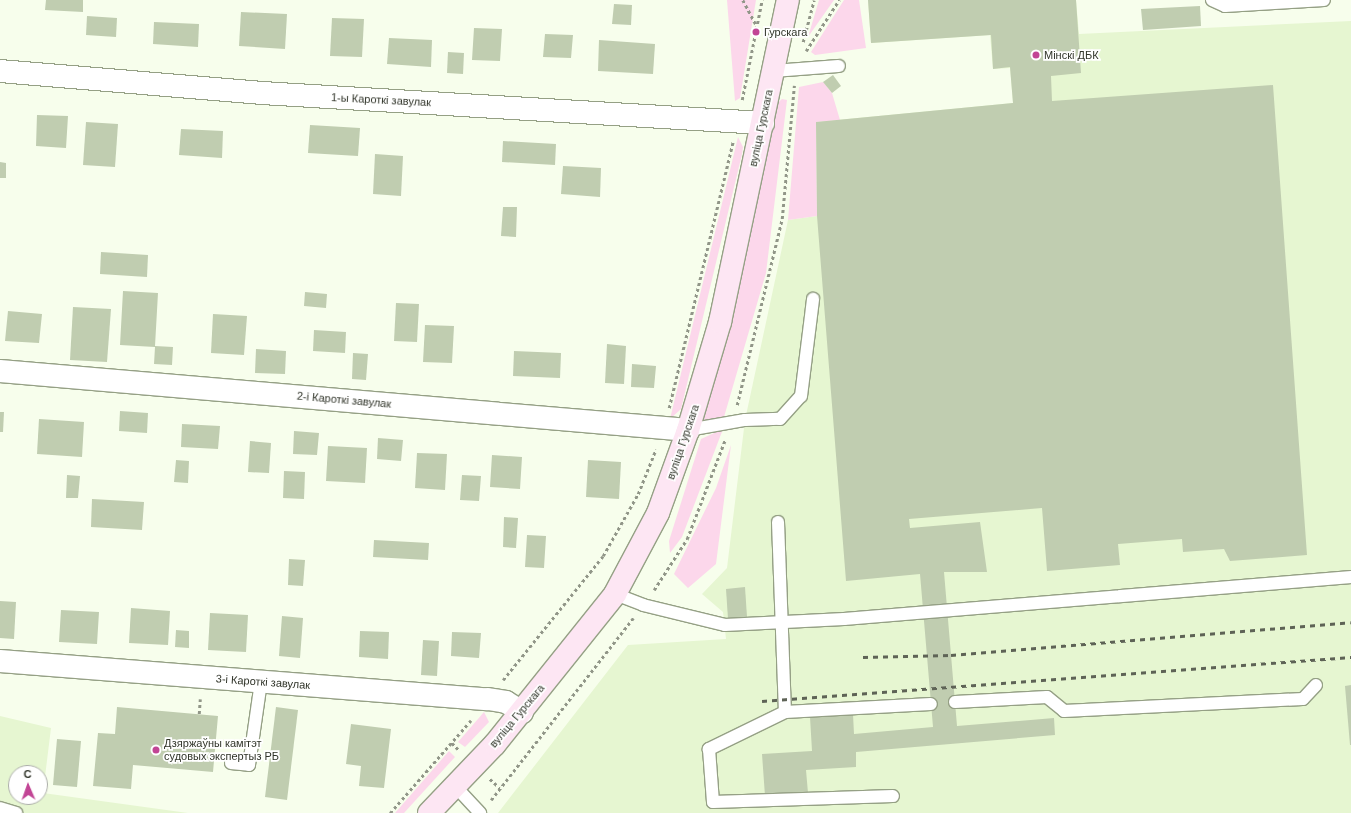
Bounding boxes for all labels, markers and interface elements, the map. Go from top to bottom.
place label: Гурскага [764,25,807,39]
marker: Гурскага [751,27,761,37]
place label: Мінскі ДБК [1044,48,1099,62]
marker: Мінскі ДБК [1031,50,1041,60]
street label: вуліца Гурскага [746,88,776,168]
street label: 1-ы Кароткі завулак [331,91,431,109]
street label: 2-і Кароткі завулак [296,389,392,411]
street label: вуліца Гурскага [664,403,702,481]
street label: 3-і Кароткі завулак [215,672,311,692]
street label: вуліца Гурскага [487,682,547,750]
place label: Дзяржаўны камітэт судовых экспертыз РБ [164,737,279,763]
marker: Дзяржаўны камітэт судовых экспертыз РБ [151,745,161,755]
north arrow [8,765,48,805]
text: С [23,768,32,780]

